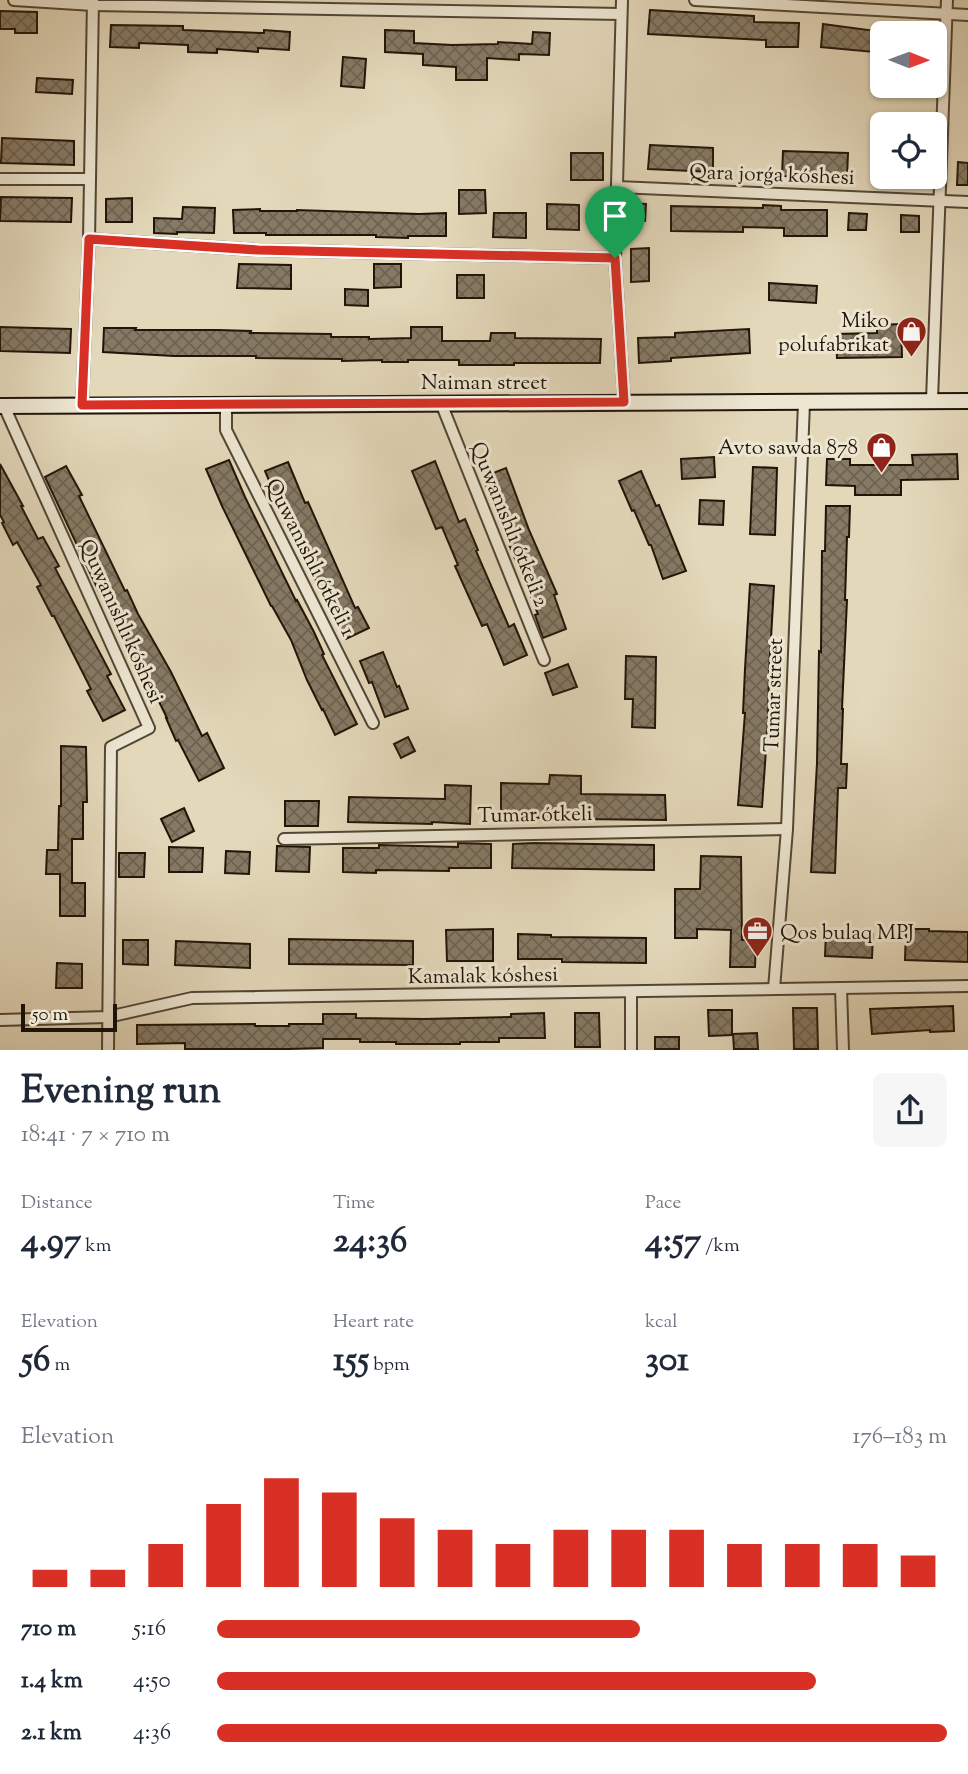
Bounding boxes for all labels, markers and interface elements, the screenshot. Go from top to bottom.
north arrow [870,21,947,98]
map controls [870,21,947,189]
button: locate [870,112,947,189]
street label: Qara jorǵa kóshesi [689,158,855,194]
pin [585,186,645,258]
icon: arrive [596,197,634,235]
place label: Miko polufabrikat [778,307,889,361]
shop icon: Miko polufabrikat [895,315,929,359]
street label: Naiman street [421,369,547,399]
shop icon: Avto sawda 878 [864,430,898,474]
place label: Avto sawda 878 [718,434,858,464]
street label: Quwanıshlı ótkeli 2 [461,438,555,612]
street label: Quwanıshlı ótkeli 1 [257,474,362,642]
street label: Quwanıshlı kóshesi [70,535,170,709]
street label: Tumar street [758,638,792,753]
street label: Tumar ótkeli [477,800,593,832]
office icon: Qos bulaq MPJ [740,915,774,959]
place label: Qos bulaq MPJ [780,919,914,949]
street label: Kamalak kóshesi [408,961,558,993]
scale bar [21,1000,117,1032]
text: 50 m [32,1002,68,1029]
text: Evening run [21,1066,221,1120]
button: share [873,1073,947,1147]
text: 18:41 · 7 × 710 m [21,1119,170,1152]
text: Distance [21,1190,93,1217]
text: Time [333,1190,375,1217]
text: Pace [645,1190,681,1217]
text: 4.97 [21,1217,81,1268]
text: 24:36 [333,1217,407,1268]
text: 4:57 [645,1217,701,1268]
text: km [81,1233,111,1260]
text: /km [701,1233,740,1260]
text: Elevation [21,1309,98,1336]
text: Heart rate [333,1309,414,1336]
text: kcal [645,1309,678,1336]
text: 56 [21,1336,50,1387]
text: 155 [333,1336,369,1387]
text: 301 [645,1336,689,1387]
text: m [50,1352,70,1379]
text: bpm [369,1352,410,1379]
text: Elevation [21,1421,114,1454]
text: 176–183 m [852,1421,947,1454]
text: 710 m [21,1613,76,1646]
text: 5:16 [133,1613,166,1646]
text: 1.4 km [21,1665,83,1698]
text: 4:50 [133,1665,171,1698]
text: 2.1 km [21,1717,82,1750]
text: 4:36 [133,1717,171,1750]

